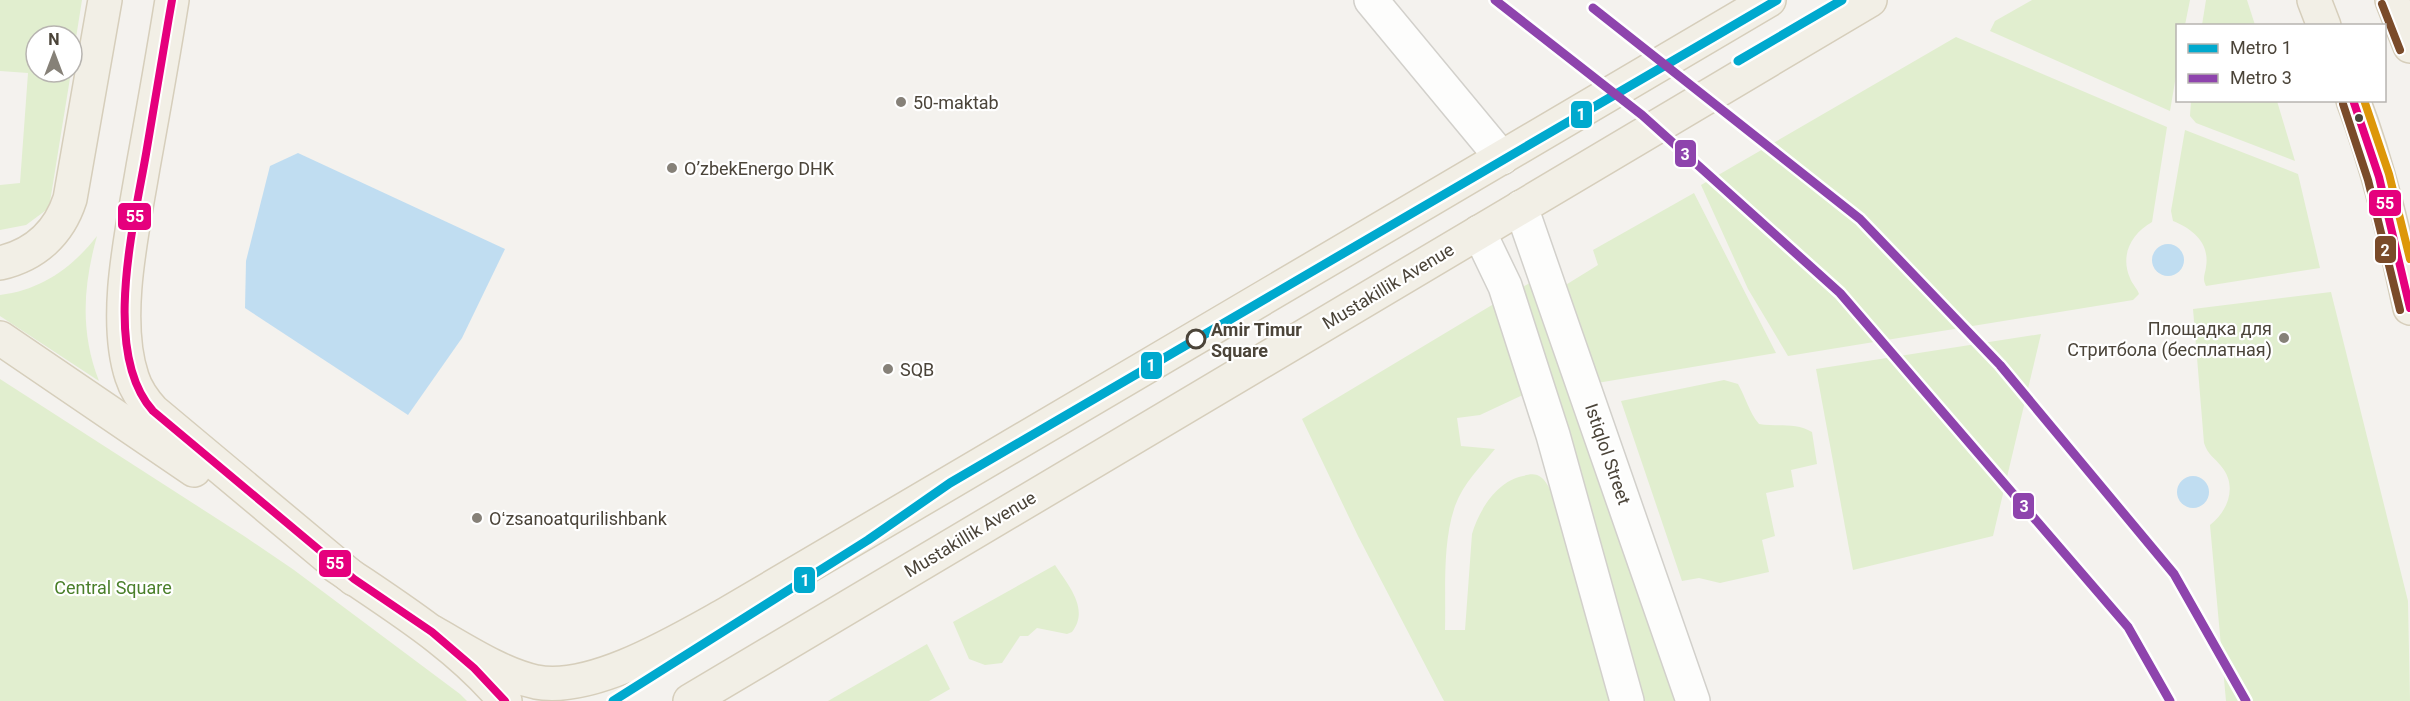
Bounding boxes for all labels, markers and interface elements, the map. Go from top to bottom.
north arrow [24,24,84,84]
legend [2176,24,2386,102]
text: N [48,30,60,49]
text: Metro 1 [2230,37,2292,58]
text: Metro 3 [2230,67,2292,88]
place label: 50-maktab [913,92,999,113]
marker: 50-maktab [894,95,908,109]
line badge: 1 [1570,100,1593,129]
text: 1 [1576,105,1586,124]
unlabelled marker [2353,112,2365,124]
line badge: 3 [1674,139,1697,168]
text: 3 [1680,145,1690,164]
place label: O’zbekEnergo DHK [684,158,835,179]
marker: O’zbekEnergo DHK [665,161,679,175]
line badge: 55 [2368,189,2402,217]
text: 55 [2376,194,2394,213]
line badge: 55 [117,202,152,231]
text: 55 [126,207,144,226]
line badge: 2 [2374,235,2397,264]
street label: Mustakillik Avenue [1318,238,1458,334]
text: 2 [2380,241,2390,260]
place label: Площадка для Стритбола (бесплатная) [2067,318,2272,361]
place label: Amir Timur Square [1211,319,1302,361]
marker: Amir Timur Square [1186,329,1206,349]
marker: Площадка для Стритбола (бесплатная) [2277,331,2291,345]
line badge: 1 [1140,351,1163,380]
text: 1 [1146,356,1156,375]
place label: SQB [900,359,934,380]
marker: SQB [881,362,895,376]
street label: Istiqlol Street [1581,401,1635,507]
street label: Mustakillik Avenue [900,486,1040,582]
line badge: 3 [2012,492,2035,520]
text: 3 [2019,497,2029,516]
place label: Oʻzsanoatqurilishbank [489,508,668,529]
marker: Oʻzsanoatqurilishbank [470,511,484,525]
line badge: 55 [318,549,352,578]
text: 55 [326,554,344,573]
line badge: 1 [793,566,816,594]
text: 1 [800,571,810,590]
park label: Central Square [54,577,172,598]

